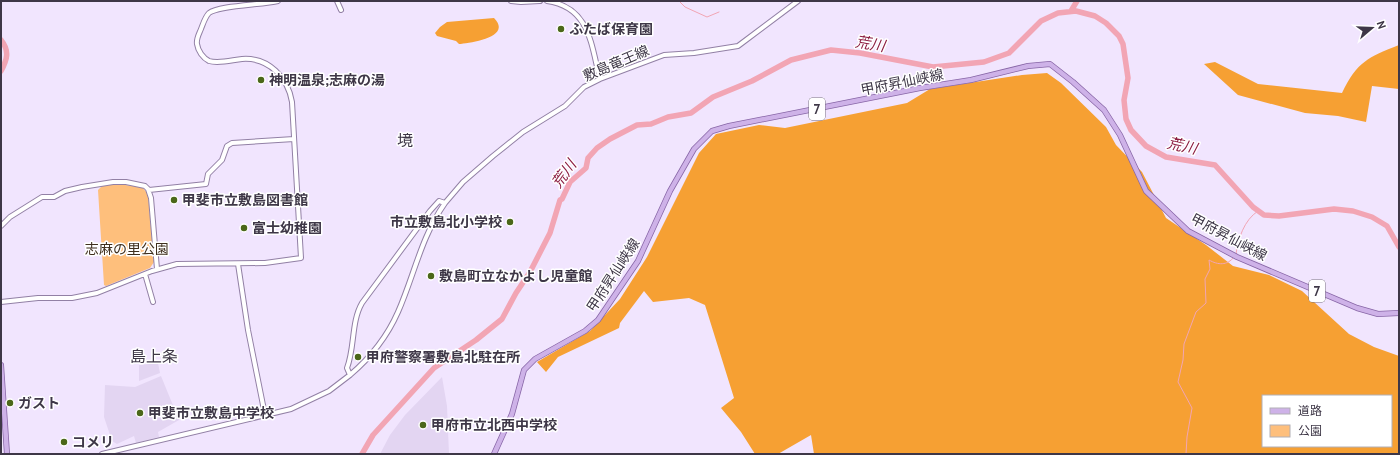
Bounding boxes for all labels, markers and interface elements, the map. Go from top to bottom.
north arrow [1352,8,1392,48]
text: N [1374,19,1389,30]
place label: ふたば保育園 [569,20,653,38]
marker: ふたば保育園 [556,24,566,34]
water label: 荒川 [854,32,888,56]
street label: 敷島竜王線 [580,41,652,85]
street label: 甲府昇仙峡線 [859,65,945,99]
place label: 神明温泉;志麻の湯 [269,71,385,89]
marker: 神明温泉;志麻の湯 [256,75,266,85]
road number: 7 [809,98,825,120]
district label: 境 [397,130,413,150]
water label: 荒川 [1165,133,1201,159]
water label: 荒川 [547,154,581,191]
place label: 甲斐市立敷島図書館 [182,191,308,209]
marker: 甲斐市立敷島図書館 [169,195,179,205]
street label: 甲府昇仙峡線 [1188,209,1270,265]
place label: 市立敷島北小学校 [390,213,502,231]
marker: 市立敷島北小学校 [505,217,515,227]
place label: 富士幼稚園 [252,219,322,237]
marker: 富士幼稚園 [239,223,249,233]
street label: 甲府昇仙峡線 [583,235,643,315]
park label: 志麻の里公園 [85,240,169,258]
place label: 敷島町立なかよし児童館 [439,267,592,285]
marker: 敷島町立なかよし児童館 [426,271,436,281]
road number: 7 [1309,280,1325,302]
district label: 島上条 [130,346,178,366]
place label: 甲府警察署敷島北駐在所 [366,348,520,366]
marker: 甲府警察署敷島北駐在所 [353,352,363,362]
place label: ガスト [18,394,60,412]
legend [1262,395,1392,447]
marker: ガスト [5,398,15,408]
text: 道路 [1298,403,1322,418]
place label: 甲斐市立敷島中学校 [148,404,274,422]
marker: 甲斐市立敷島中学校 [135,408,145,418]
place label: 甲府市立北西中学校 [431,416,557,434]
marker: 甲府市立北西中学校 [418,420,428,430]
text: 公園 [1298,423,1322,438]
place label: コメリ [72,433,114,451]
marker: コメリ [59,437,69,447]

